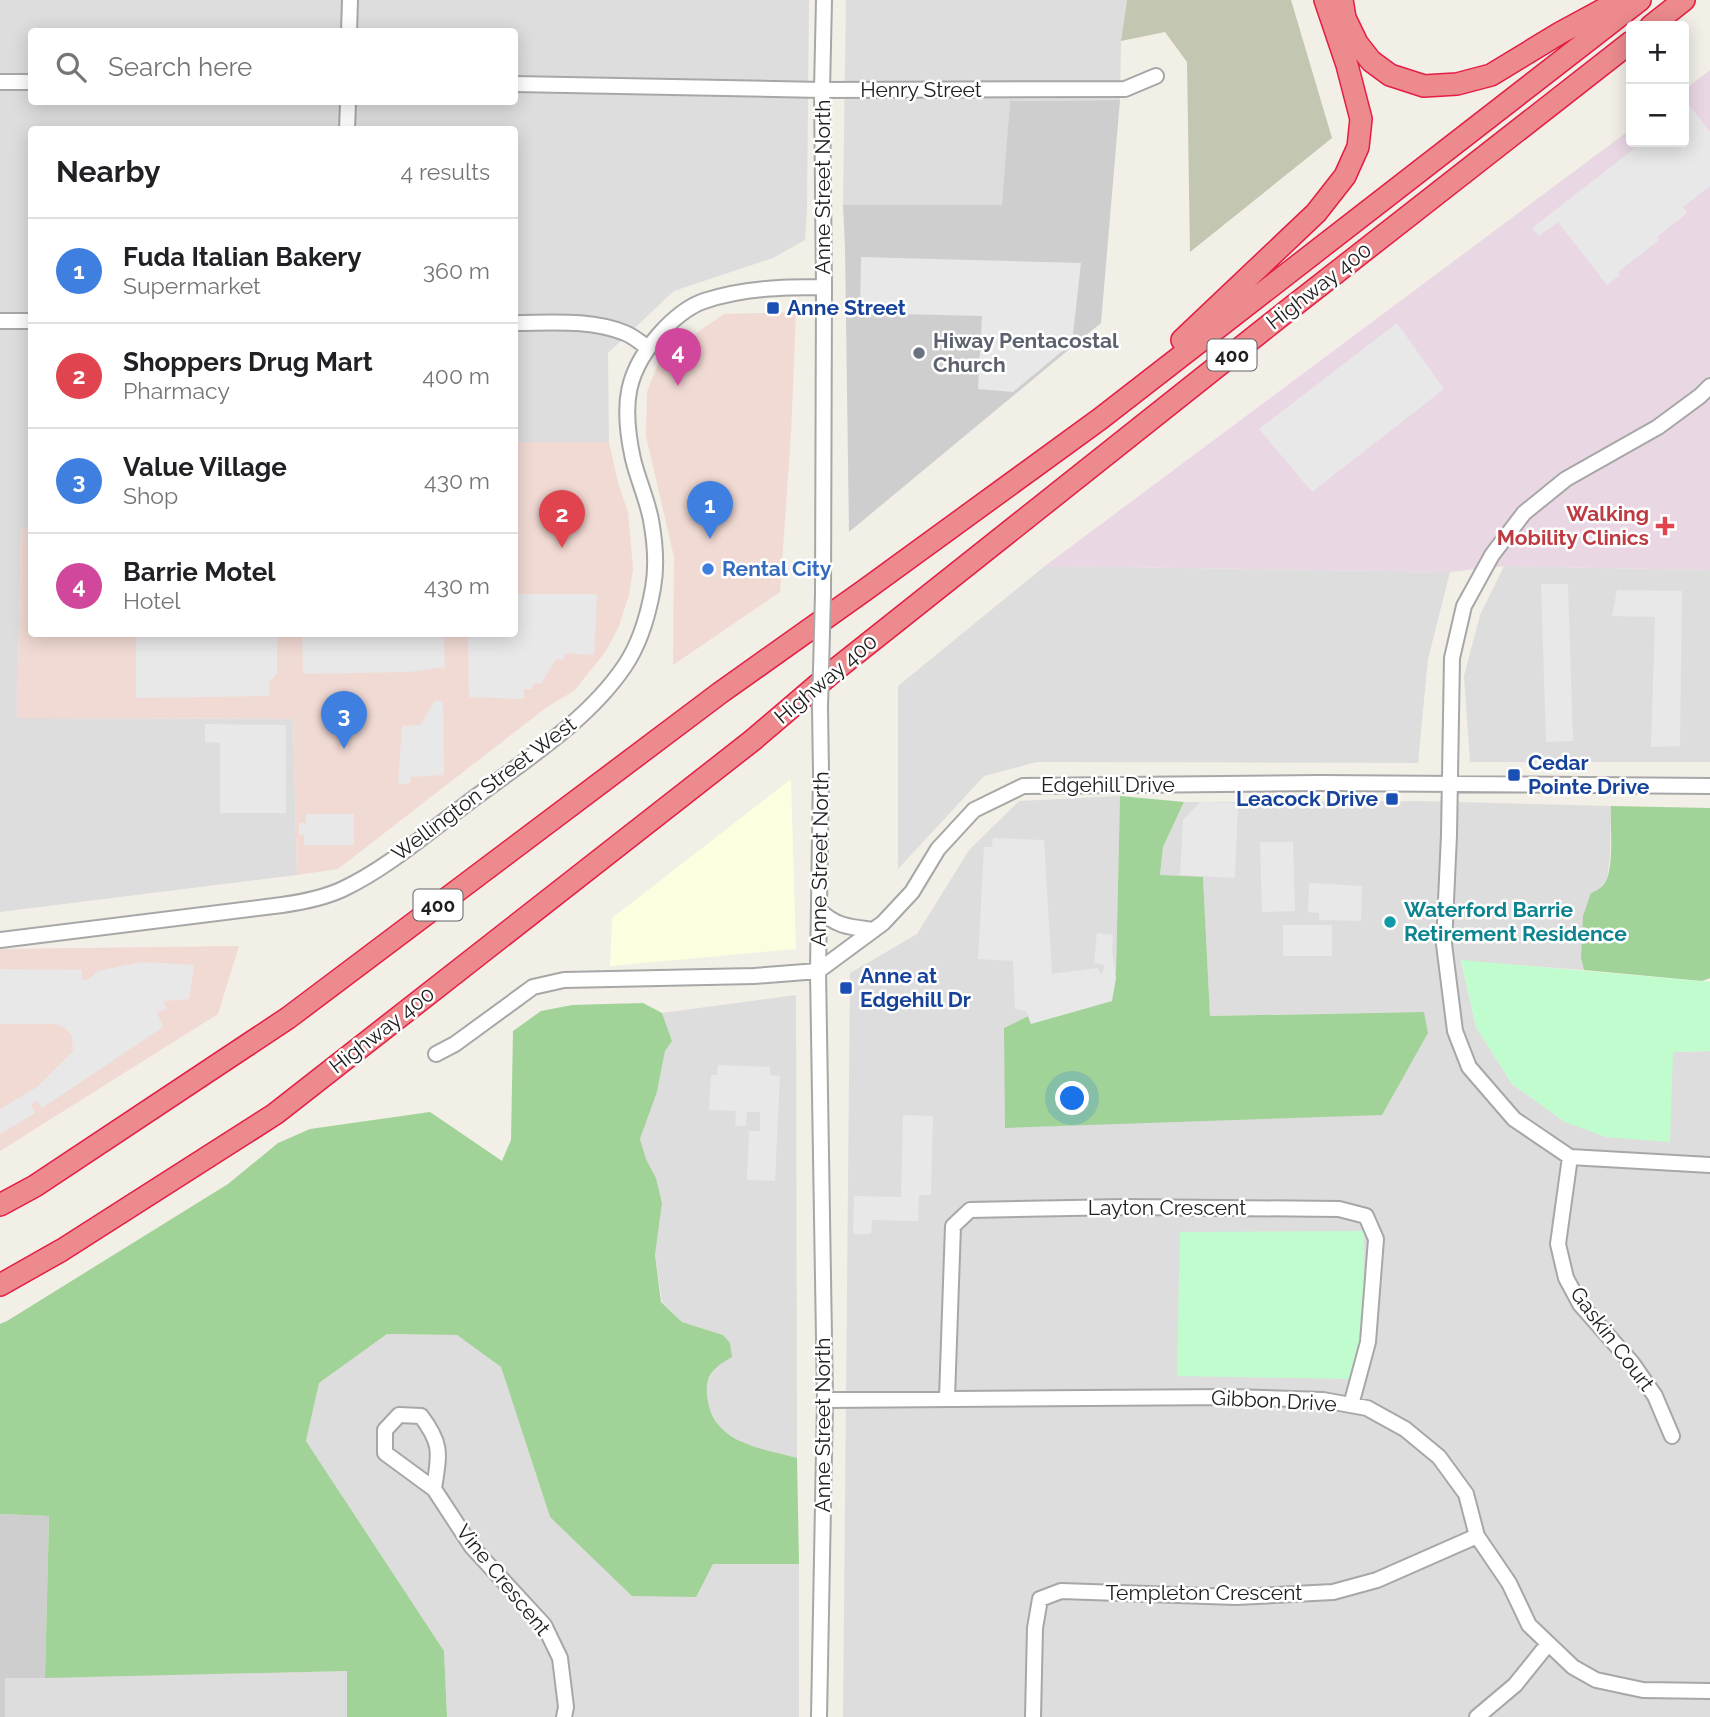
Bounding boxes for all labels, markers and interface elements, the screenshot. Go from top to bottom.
map controls [1626,21,1689,147]
button: + [1626,21,1689,84]
search box [28,28,518,105]
icon: search [52,48,90,86]
text: Search here [108,52,252,82]
street label: Henry Street [860,77,982,102]
button: − [1626,84,1689,147]
street label: Anne Street North [810,99,835,275]
text: Nearby [56,154,160,189]
text: 4 results [401,158,490,185]
street label: Highway 400 [1261,237,1376,334]
text: Fuda Italian Bakery [123,242,362,272]
text: 1 [73,257,85,284]
text: 360 m [423,257,490,284]
text: Supermarket [123,272,261,299]
place label: Anne Street [787,295,906,320]
marker: Anne Street [765,300,781,316]
pin: 4 [655,328,701,386]
place label: Hiway Pentacostal Church [933,328,1119,377]
road number: 400 [1208,340,1256,370]
marker: Hiway Pentacostal Church [911,345,927,361]
text: Shoppers Drug Mart [123,347,373,377]
text: 2 [73,362,85,389]
text: 400 m [422,362,490,389]
text: Pharmacy [123,377,230,404]
text: Value Village [123,452,287,482]
text: 3 [73,467,85,494]
text: 430 m [424,467,490,494]
pin: 1 [687,481,733,539]
text: Shop [123,482,178,509]
pin: 2 [539,490,585,548]
place label: Walking Mobility Clinics [1497,501,1649,550]
marker: Walking Mobility Clinics [1655,516,1675,536]
place label: Rental City [722,556,832,581]
text: Barrie Motel [123,557,276,587]
marker: Rental City [700,561,716,577]
text: 4 [72,572,86,599]
text: 430 m [424,572,490,599]
text: Hotel [123,587,181,614]
street label: Highway 400 [769,628,882,729]
pin: 3 [321,691,367,749]
street label: Wellington Street West [387,711,581,866]
place label: Cedar Pointe Drive [1528,750,1650,799]
marker: Cedar Pointe Drive [1506,767,1522,783]
street label: Anne Street North [805,771,834,947]
street label: Edgehill Drive [1041,772,1175,797]
place label: Leacock Drive [1236,786,1378,811]
marker: Leacock Drive [1384,791,1400,807]
road number: 400 [414,890,462,920]
place label: Waterford Barrie Retirement Residence [1404,897,1627,946]
marker: Waterford Barrie Retirement Residence [1382,914,1398,930]
place label: Anne at Edgehill Dr [860,963,971,1012]
marker: Anne at Edgehill Dr [838,980,854,996]
street label: Highway 400 [324,981,439,1078]
your location [1055,1081,1089,1115]
street label: Layton Crescent [1088,1195,1246,1220]
street label: Gaskin Court [1565,1282,1660,1396]
street label: Anne Street North [810,1337,835,1513]
street label: Gibbon Drive [1211,1385,1337,1416]
street label: Vine Crescent [451,1519,556,1640]
street label: Templeton Crescent [1106,1580,1302,1605]

